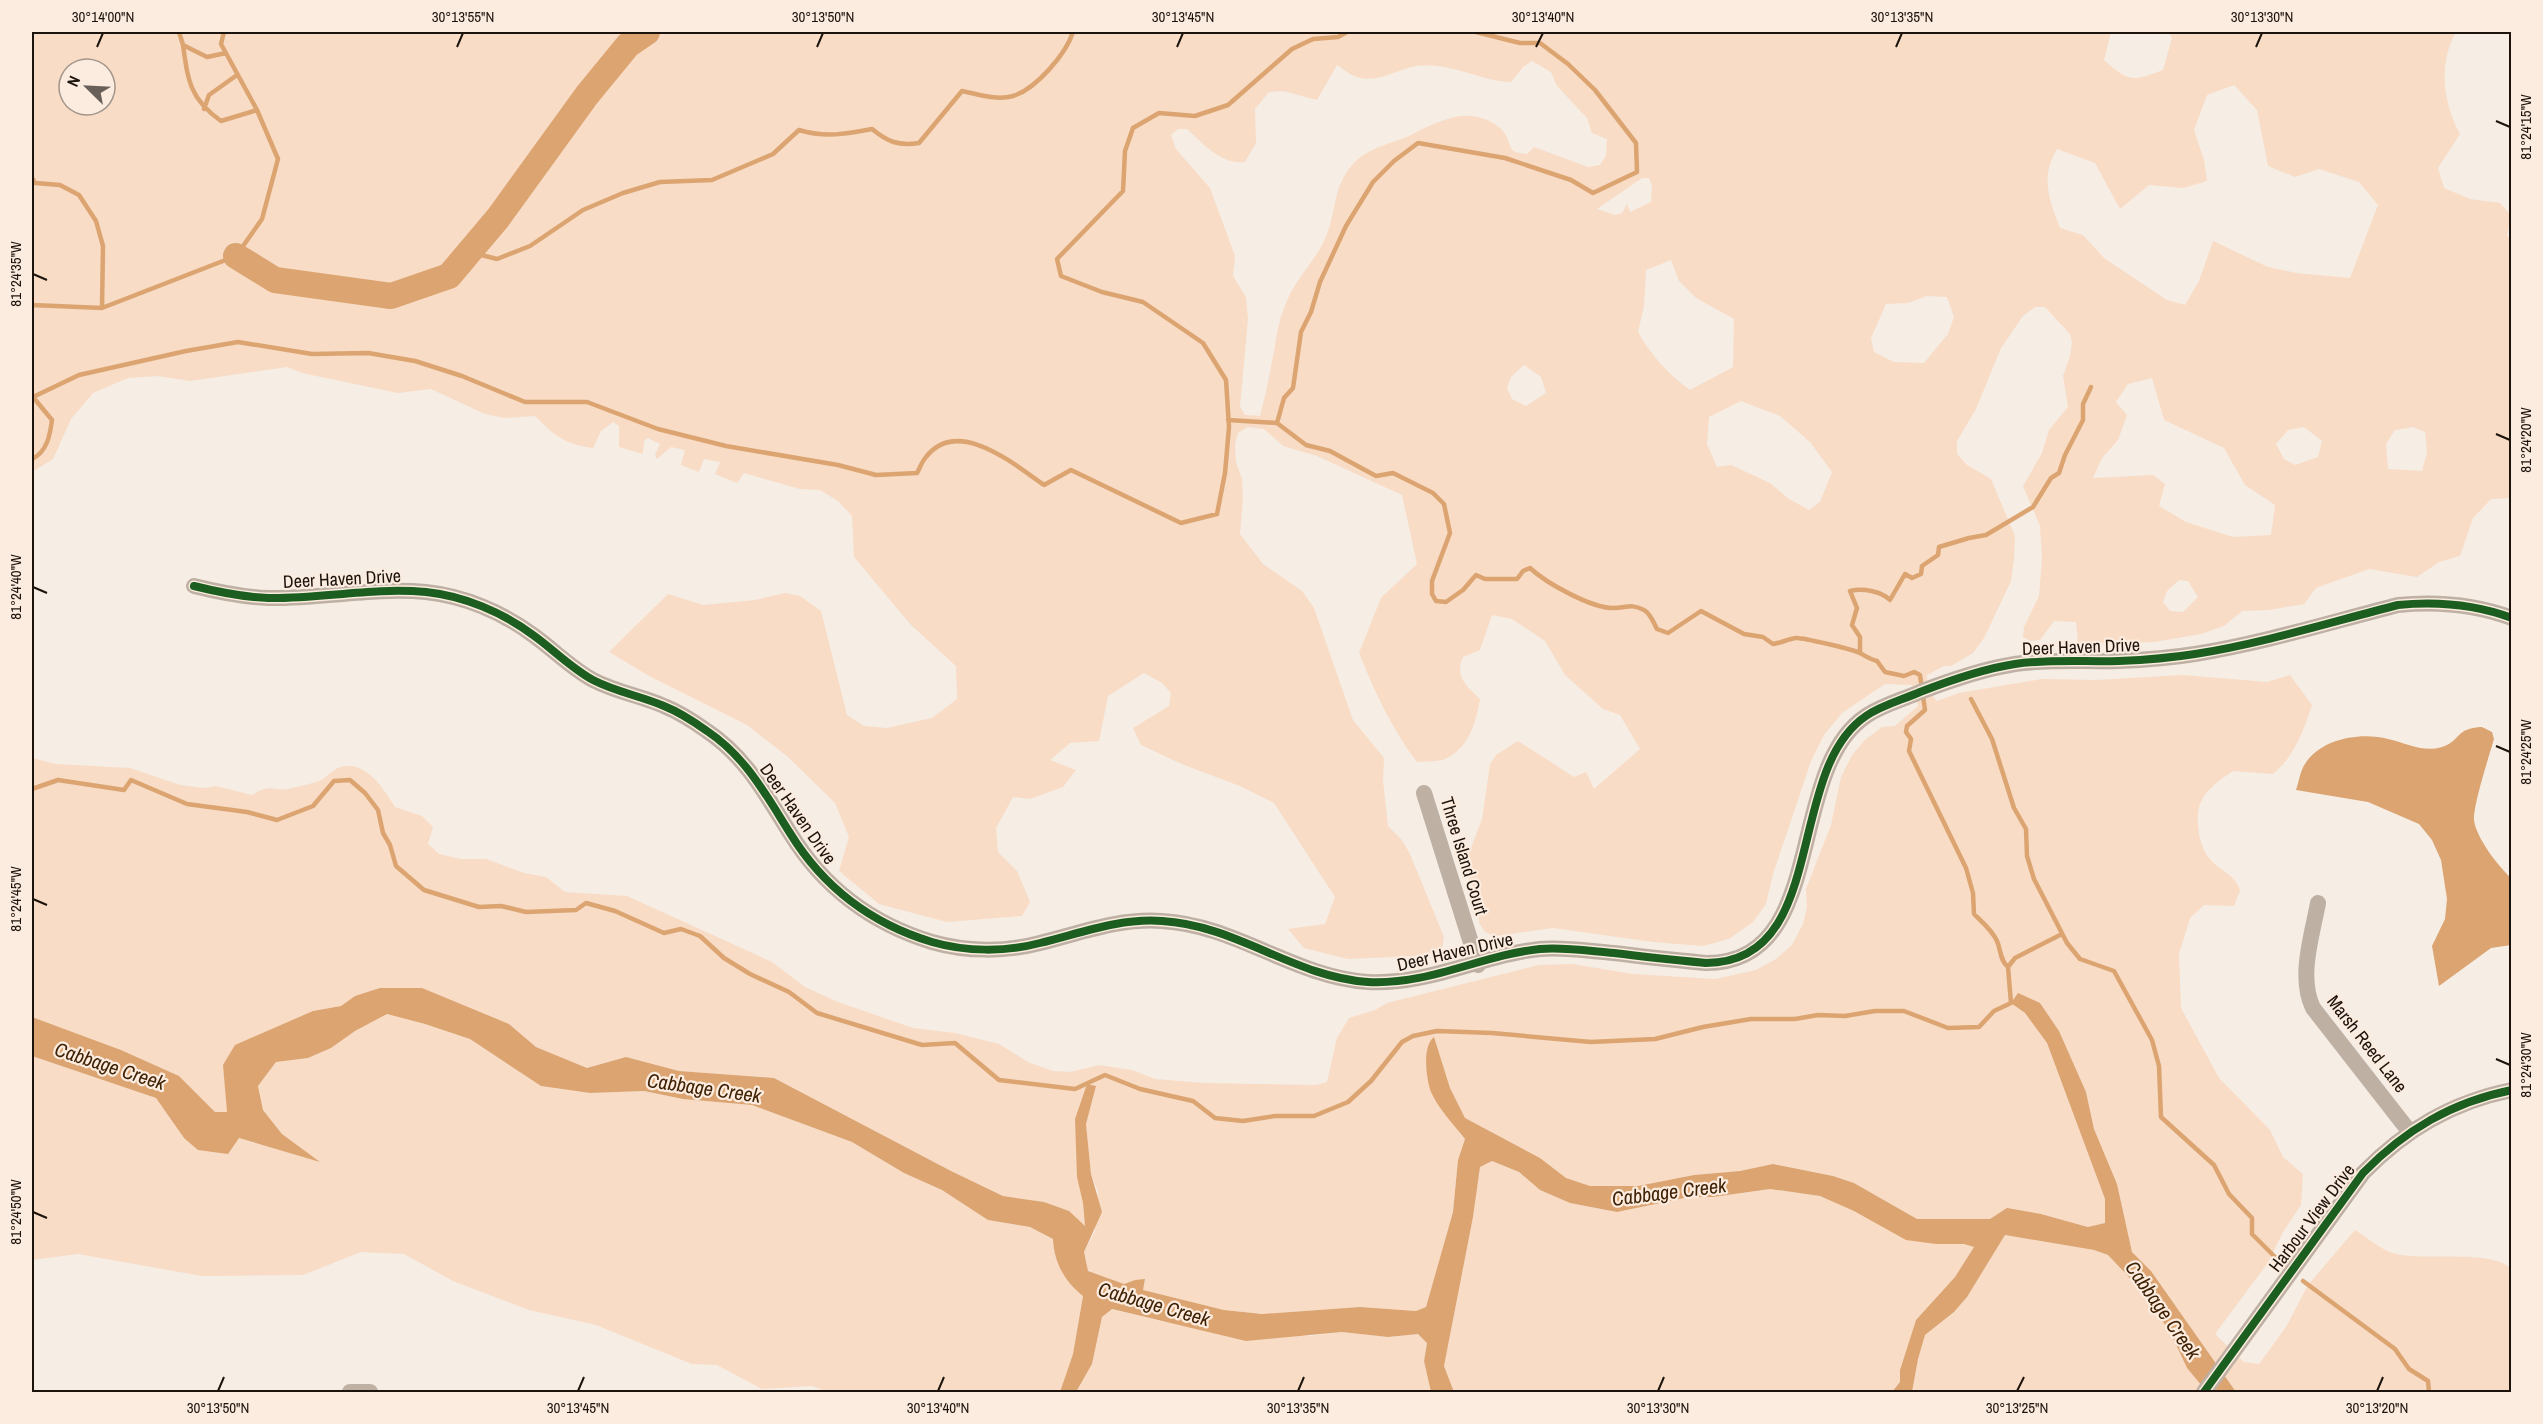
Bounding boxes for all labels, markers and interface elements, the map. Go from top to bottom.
text: 30°14'00"N [72,6,134,27]
text: 30°13'55"N [432,6,494,27]
text: 30°13'50"N [792,6,854,27]
text: 30°13'45"N [1152,6,1214,27]
text: 30°13'40"N [1512,6,1574,27]
text: 30°13'35"N [1871,6,1933,27]
text: 30°13'30"N [2231,6,2293,27]
north arrow [57,57,117,117]
text: N [61,72,85,90]
text: 81°24'15"W [2515,94,2536,160]
text: 81°24'35"W [5,241,26,307]
text: 81°24'20"W [2515,407,2536,473]
text: 81°24'40"W [5,554,26,620]
street label: Deer Haven Drive [282,563,402,594]
street label: Deer Haven Drive [2022,632,2140,661]
text: 81°24'25"W [2515,719,2536,785]
street label: Deer Haven Drive [754,758,843,869]
street label: Three Island Court [1435,794,1494,918]
text: 81°24'45"W [5,866,26,932]
street label: Deer Haven Drive [1395,926,1515,977]
street label: Marsh Reed Lane [2321,990,2413,1098]
text: 81°24'30"W [2515,1032,2536,1098]
water label: Cabbage Creek [51,1035,170,1096]
water label: Cabbage Creek [645,1066,764,1109]
street label: Harbour View Drive [2263,1159,2361,1277]
water label: Cabbage Creek [1610,1171,1728,1212]
text: 81°24'50"W [5,1179,26,1245]
water label: Cabbage Creek [2119,1255,2208,1365]
water label: Cabbage Creek [1095,1275,1214,1333]
text: 30°13'50"N [187,1397,249,1418]
text: 30°13'45"N [547,1397,609,1418]
text: 30°13'40"N [907,1397,969,1418]
text: 30°13'35"N [1267,1397,1329,1418]
text: 30°13'30"N [1627,1397,1689,1418]
text: 30°13'25"N [1986,1397,2048,1418]
text: 30°13'20"N [2346,1397,2408,1418]

